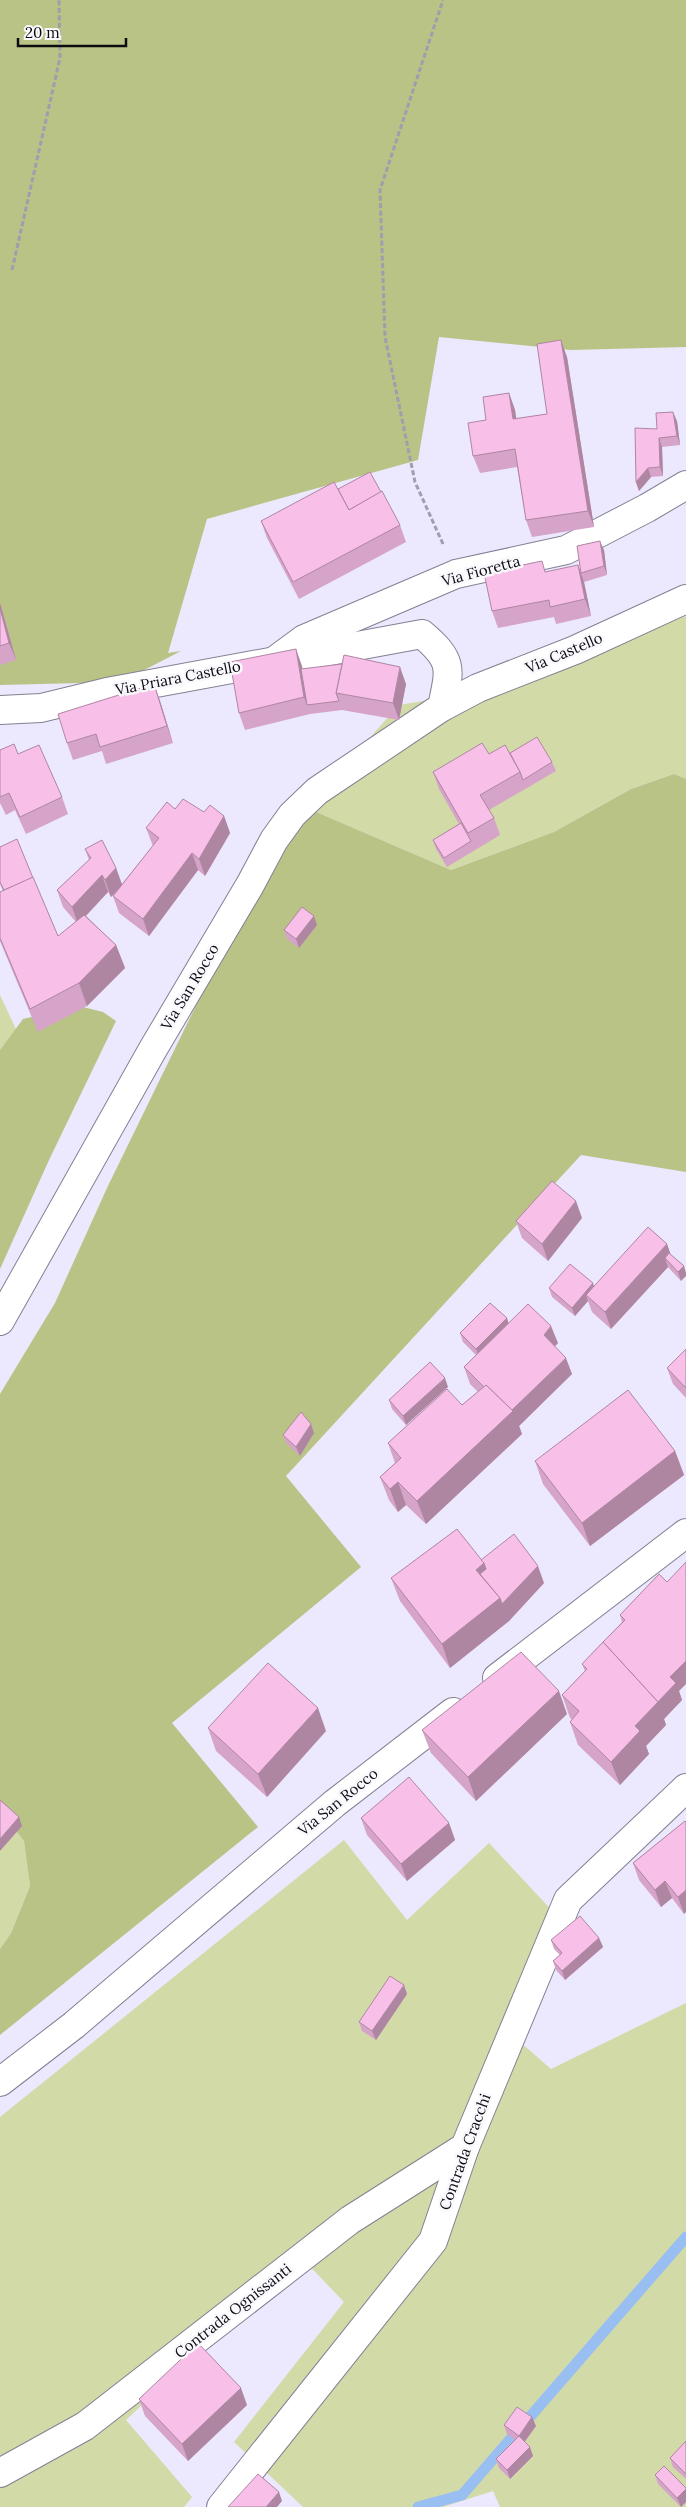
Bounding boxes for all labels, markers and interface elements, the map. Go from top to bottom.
scale bar [18,15,125,47]
text: 20 m [25,23,60,42]
street label: Via Fioretta [439,551,522,590]
street label: Via Castello [522,628,605,678]
street label: Via Priara Castello [113,656,242,699]
street label: Via San Rocco [156,940,223,1034]
street label: Via San Rocco [293,1763,382,1840]
street label: Contrada Cracchi [435,2091,494,2213]
street label: Contrada Ognissanti [171,2259,295,2362]

